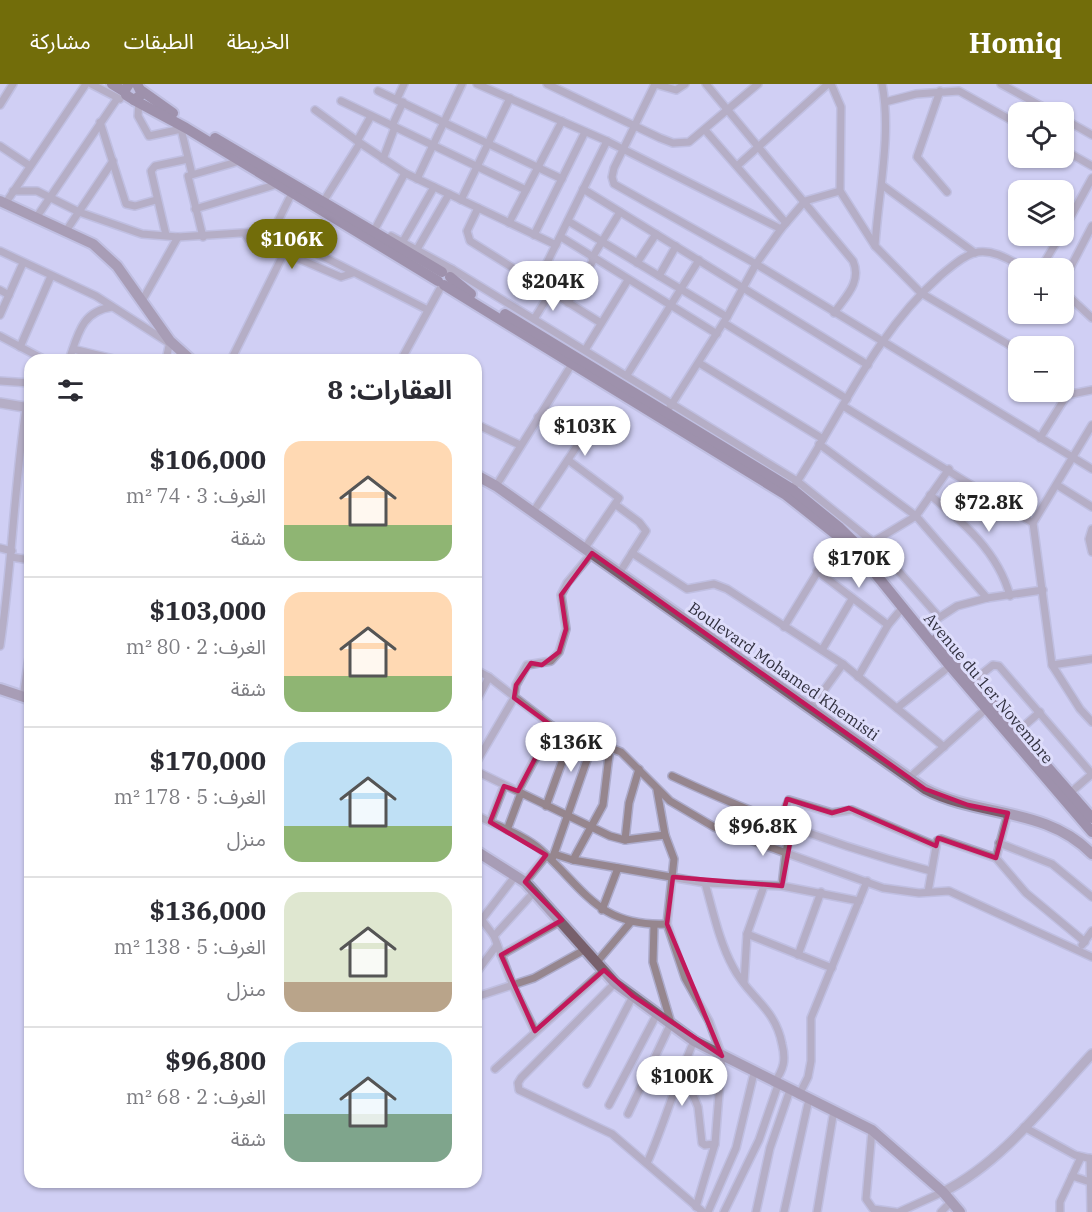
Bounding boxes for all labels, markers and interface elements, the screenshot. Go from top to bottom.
text: Homiq [969,24,1062,61]
text: مشاركة [30,27,91,55]
text: الطبقات [124,27,194,55]
text: الخريطة [227,27,290,55]
map controls [1008,102,1074,402]
button: locate [1008,102,1074,168]
button: layers [1008,180,1074,246]
pin: $106K [250,219,334,270]
text: $106K [260,225,324,252]
button: + [1008,258,1074,324]
pin: $204K [511,261,595,312]
text: $204K [521,267,585,294]
button: − [1008,336,1074,402]
text: العقارات: 8 [328,372,452,406]
icon: filters [54,374,87,407]
pin: $103K [543,406,627,457]
text: $103K [553,412,617,439]
text: $106,000 [150,442,266,476]
icon: home [332,465,404,537]
text: الغرف: 3 · 74 m² [126,482,266,509]
pin: $72.8K [940,482,1038,533]
text: $72.8K [955,488,1023,515]
text: شقة [231,524,266,551]
pin: $170K [817,538,901,589]
text: $170K [827,544,891,571]
text: $103,000 [150,593,266,627]
street label: Boulevard Mohamed Khemisti [685,597,883,745]
street label: Avenue du 1er Novembre [920,608,1058,768]
icon: home [332,616,404,688]
text: الغرف: 2 · 80 m² [126,633,266,660]
text: شقة [231,675,266,702]
pin: $136K [529,722,613,773]
text: $136K [539,728,603,755]
text: $170,000 [150,743,266,777]
icon: home [332,766,404,838]
text: الغرف: 5 · 178 m² [114,783,266,810]
pin: $96.8K [714,806,812,857]
text: $96.8K [729,812,797,839]
text: منزل [227,825,266,852]
text: $136,000 [150,893,266,927]
icon: home [332,916,404,988]
text: الغرف: 5 · 138 m² [114,933,266,960]
text: منزل [227,975,266,1002]
text: $96,800 [165,1043,266,1077]
pin: $100K [640,1056,724,1107]
text: $100K [650,1062,714,1089]
icon: home [332,1066,404,1138]
text: الغرف: 2 · 68 m² [126,1083,266,1110]
text: شقة [231,1125,266,1152]

